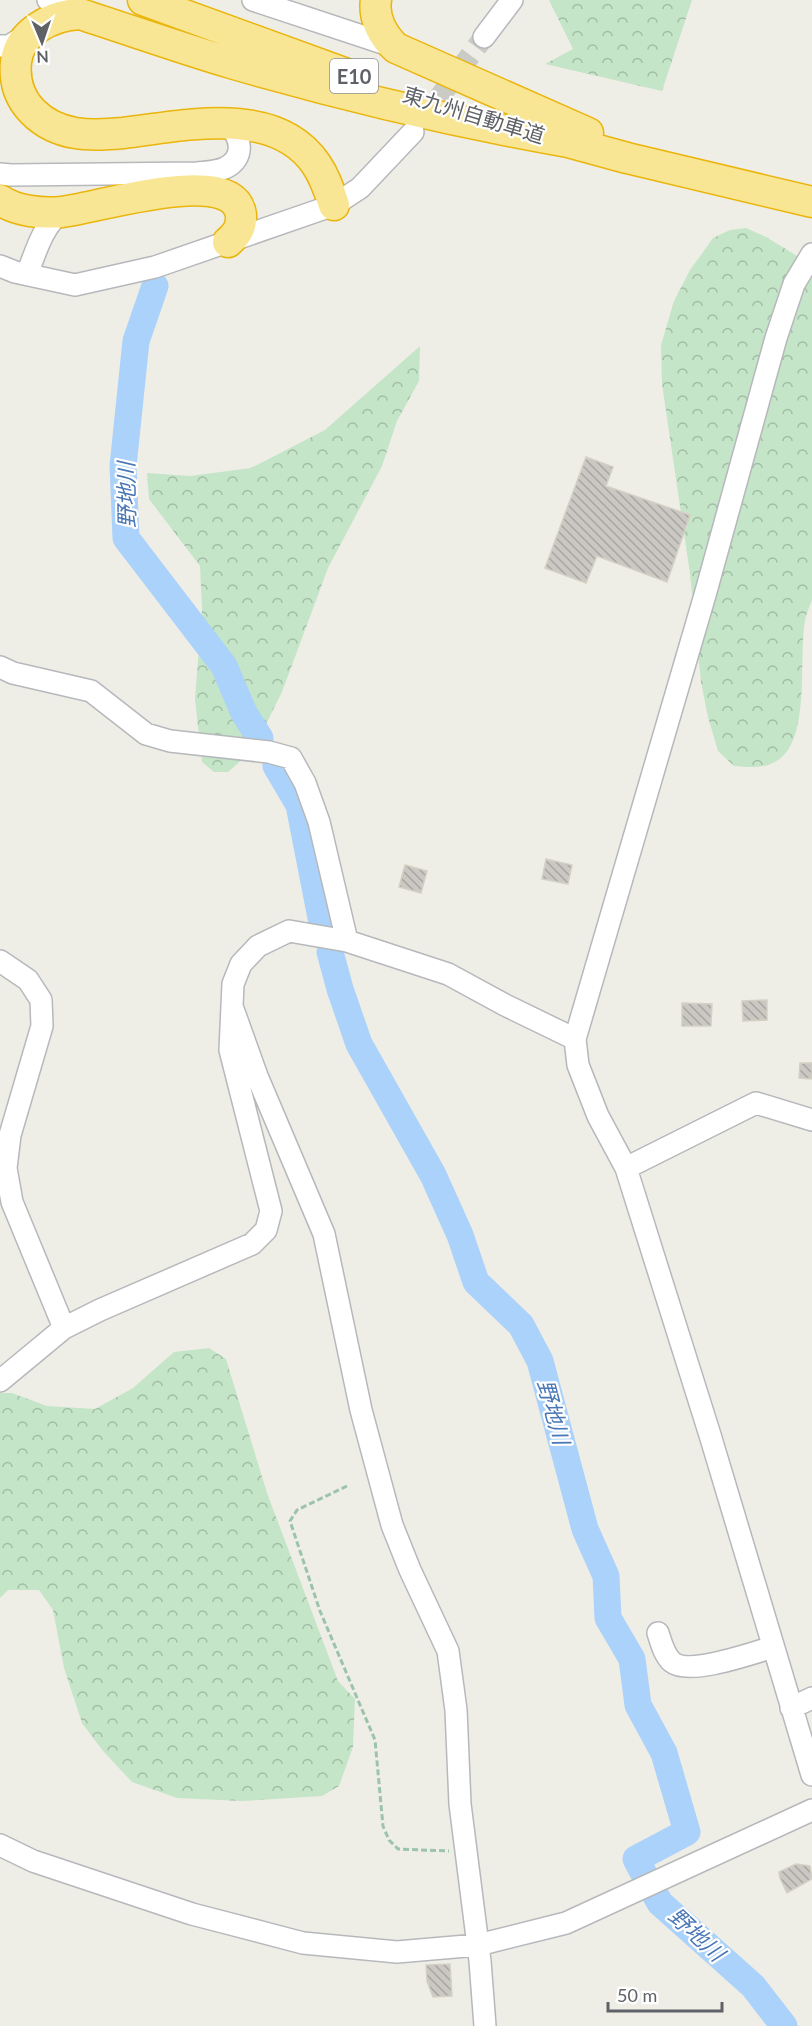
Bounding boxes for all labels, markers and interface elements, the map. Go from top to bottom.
north arrow [12,12,72,72]
text: N [36,48,49,67]
road number: E10 [330,59,378,93]
street label: 東九州自動車道 [400,81,548,147]
water label: 野地川 [112,460,140,528]
water label: 野地川 [532,1377,576,1449]
water label: 野地川 [664,1902,732,1968]
scale bar [608,1975,722,2013]
text: 50 m [617,1984,657,2006]

